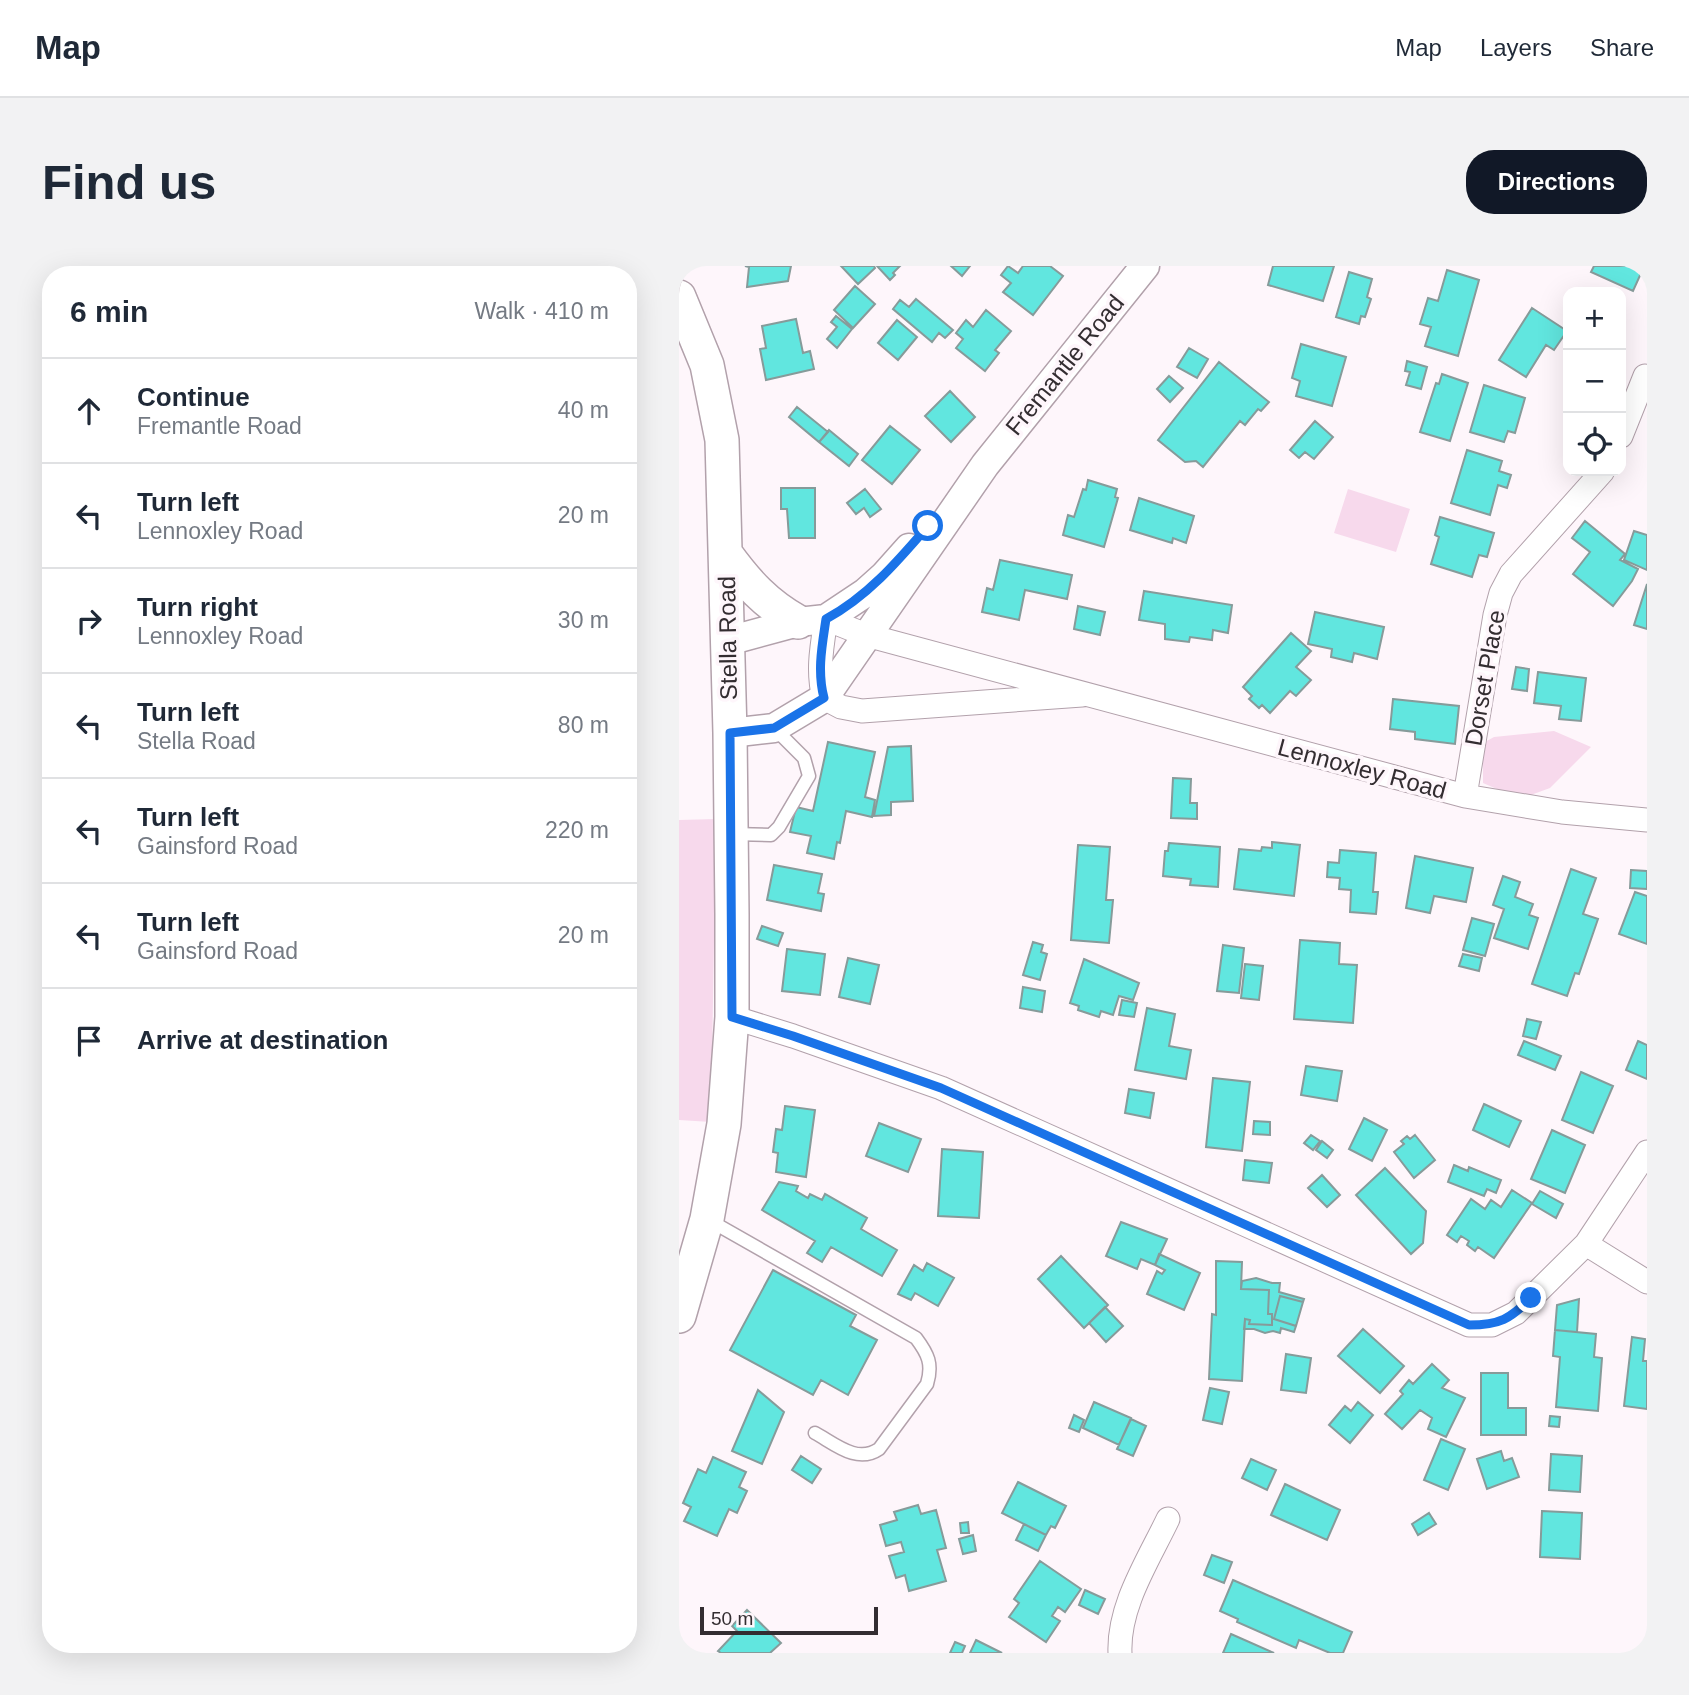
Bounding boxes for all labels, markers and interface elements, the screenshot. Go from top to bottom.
text: Map [35,29,101,66]
text: Map [1395,34,1442,61]
text: Layers [1480,34,1552,61]
text: Share [1590,34,1654,61]
button: Directions [1466,150,1647,214]
text: Find us [42,155,216,209]
map controls [1563,287,1626,476]
button: + [1563,287,1626,350]
street label: Fremantle Road [1000,289,1129,440]
text: 6 min [70,295,148,328]
text: Walk · 410 m [474,298,609,324]
button: − [1563,350,1626,413]
text: Continue [137,382,250,412]
icon: ahead [70,392,108,430]
text: 40 m [558,397,609,423]
text: Fremantle Road [137,413,302,439]
button: locate [1563,413,1626,476]
text: Turn left [137,487,239,517]
icon: left [70,497,108,535]
text: 20 m [558,502,609,528]
route start [912,510,943,541]
text: Lennoxley Road [137,518,303,544]
street label: Stella Road [713,576,742,700]
text: Turn right [137,592,258,622]
icon: right [70,602,108,640]
text: 30 m [558,607,609,633]
street label: Dorset Place [1459,608,1510,748]
text: Lennoxley Road [137,623,303,649]
text: Turn left [137,697,239,727]
icon: left [70,707,108,745]
text: 80 m [558,712,609,738]
text: Stella Road [137,728,256,754]
street label: Lennoxley Road [1275,733,1449,804]
text: Turn left [137,802,239,832]
icon: left [70,812,108,850]
text: 220 m [545,817,609,843]
text: Gainsford Road [137,833,298,859]
text: Turn left [137,907,239,937]
icon: left [70,917,108,955]
text: 20 m [558,922,609,948]
text: Gainsford Road [137,938,298,964]
icon: arrive [70,1022,108,1060]
text: Arrive at destination [137,1025,388,1055]
route end [1515,1282,1546,1313]
scale bar [700,1604,879,1636]
text: 50 m [711,1608,753,1629]

